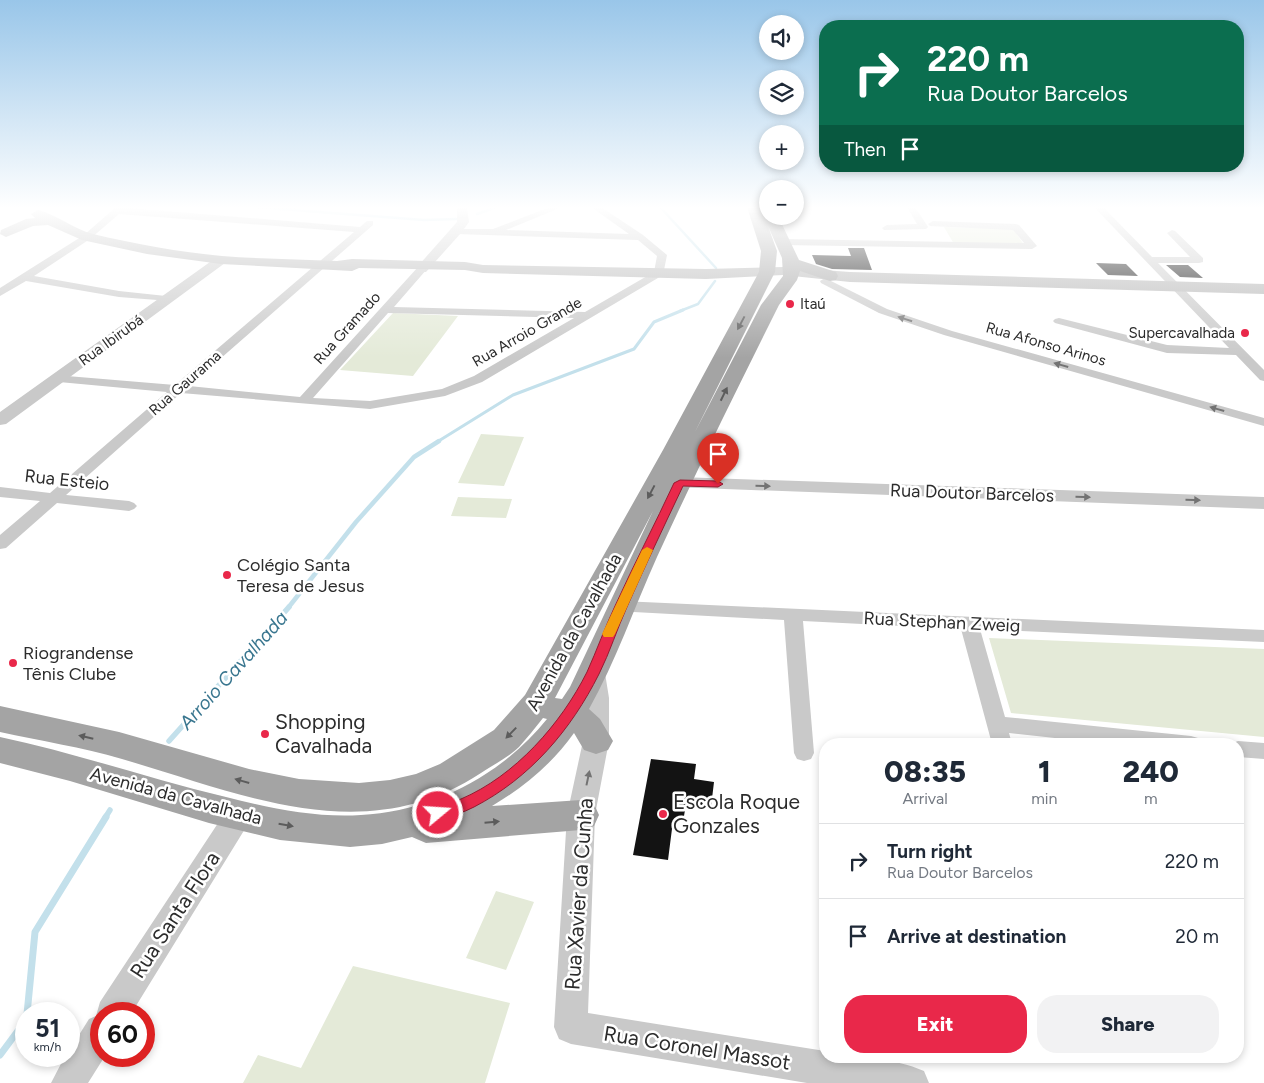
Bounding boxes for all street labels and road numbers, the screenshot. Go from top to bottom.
street label: Rua Gramado [310,288,384,368]
street label: Rua Arroio Grande [469,293,585,371]
street label: Rua Ibirubá [75,311,147,369]
street label: Rua Afonso Arinos [984,318,1108,370]
street label: Rua Gaurama [145,347,225,419]
street label: Rua Esteio [23,465,111,495]
street label: Rua Doutor Barcelos [890,479,1054,507]
street label: Avenida da Cavalhada [522,549,626,715]
street label: Rua Stephan Zweig [863,607,1021,637]
street label: Avenida da Cavalhada [88,762,264,830]
street label: Rua Xavier da Cunha [559,797,598,991]
street label: Rua Santa Flora [124,847,225,983]
street label: Rua Coronel Massot [602,1020,792,1075]

